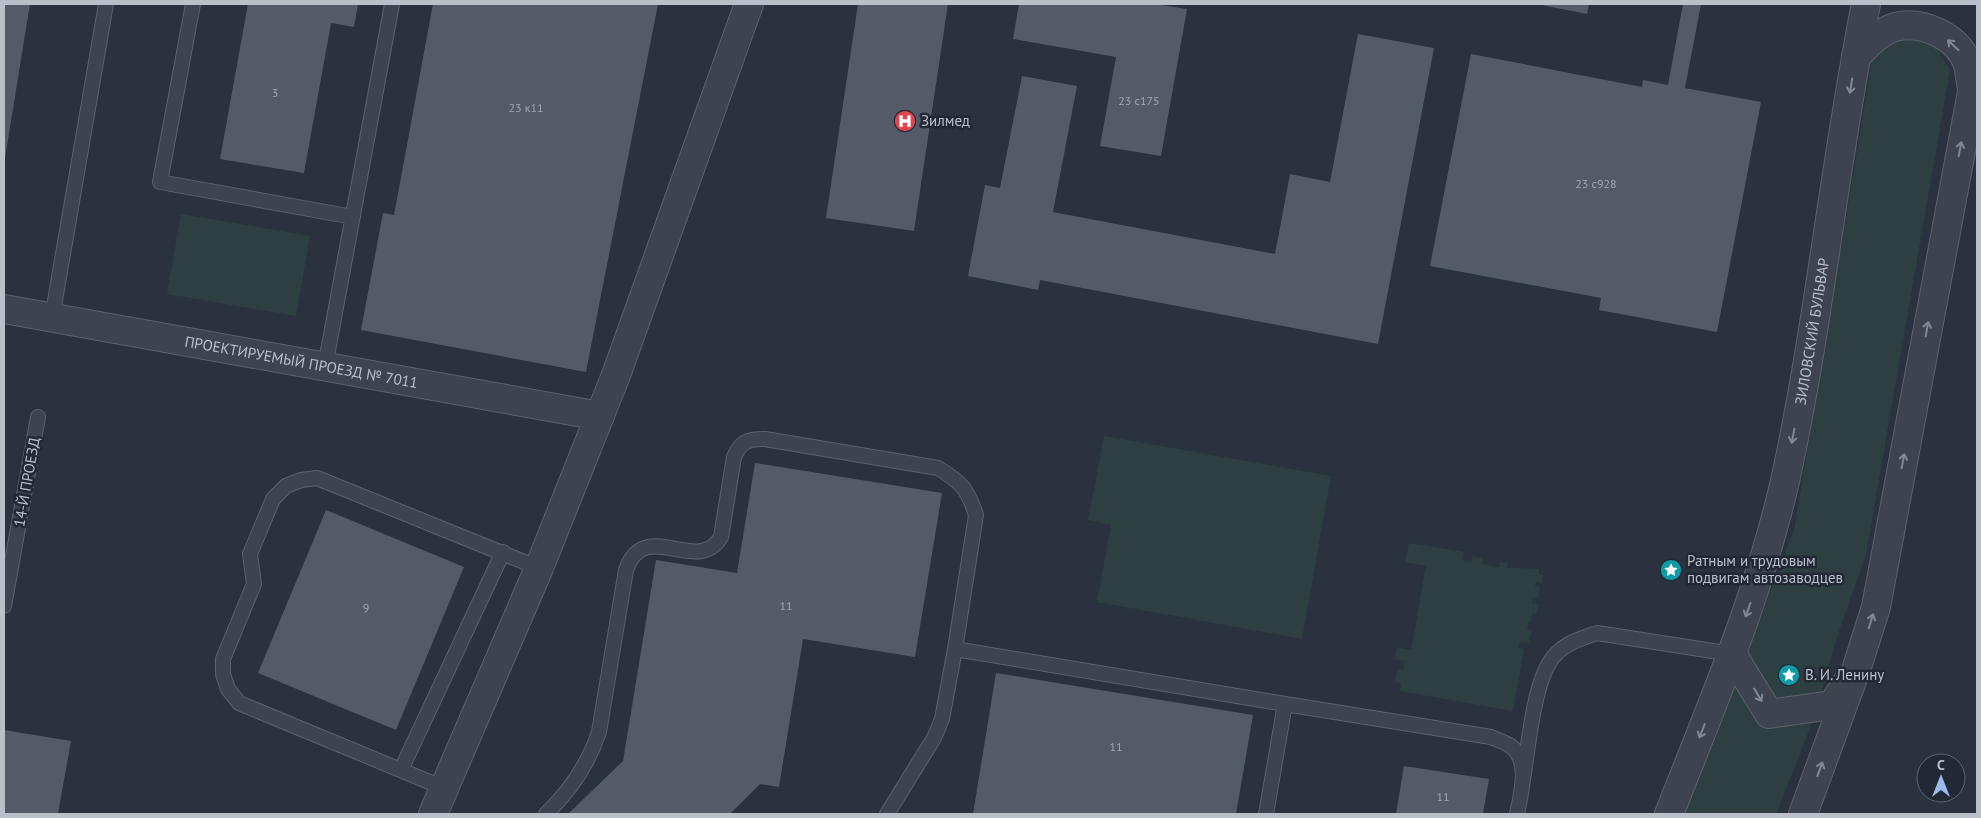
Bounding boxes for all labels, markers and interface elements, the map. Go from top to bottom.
one-way arrow [1947,39,1960,51]
one-way arrow [1846,78,1856,94]
house number: 3 [272,85,278,100]
house number: 23 с175 [1118,93,1160,108]
house number: 23 к11 [508,100,544,115]
hospital icon: Зилмед [893,109,917,133]
place label: Зилмед [921,111,970,130]
one-way arrow [1956,141,1966,157]
house number: 23 с928 [1575,176,1617,191]
street label: ЗИЛОВСКИЙ БУЛЬВАР [1790,257,1833,406]
one-way arrow [1923,321,1933,337]
street label: ПРОЕКТИРУЕМЫЙ ПРОЕЗД № 7011 [183,332,419,392]
one-way arrow [1788,428,1798,444]
street label: 14-Й ПРОЕЗД [9,436,44,528]
one-way arrow [1898,454,1908,470]
place label: Ратным и трудовым подвигам автозаводцев [1687,551,1843,587]
place icon: Ратным и трудовым подвигам автозаводцев [1659,558,1683,582]
house number: 11 [779,598,793,613]
house number: 9 [363,600,369,615]
one-way arrow [1743,602,1752,617]
one-way arrow [1867,613,1877,629]
place icon: В. И. Ленину [1777,663,1801,687]
place label: В. И. Ленину [1805,665,1884,684]
one-way arrow [1753,688,1763,702]
one-way arrow [1697,723,1706,739]
house number: 11 [1109,739,1123,754]
north arrow [1916,753,1966,803]
text: С [1937,756,1945,774]
one-way arrow [1816,761,1825,777]
house number: 11 [1436,789,1450,804]

